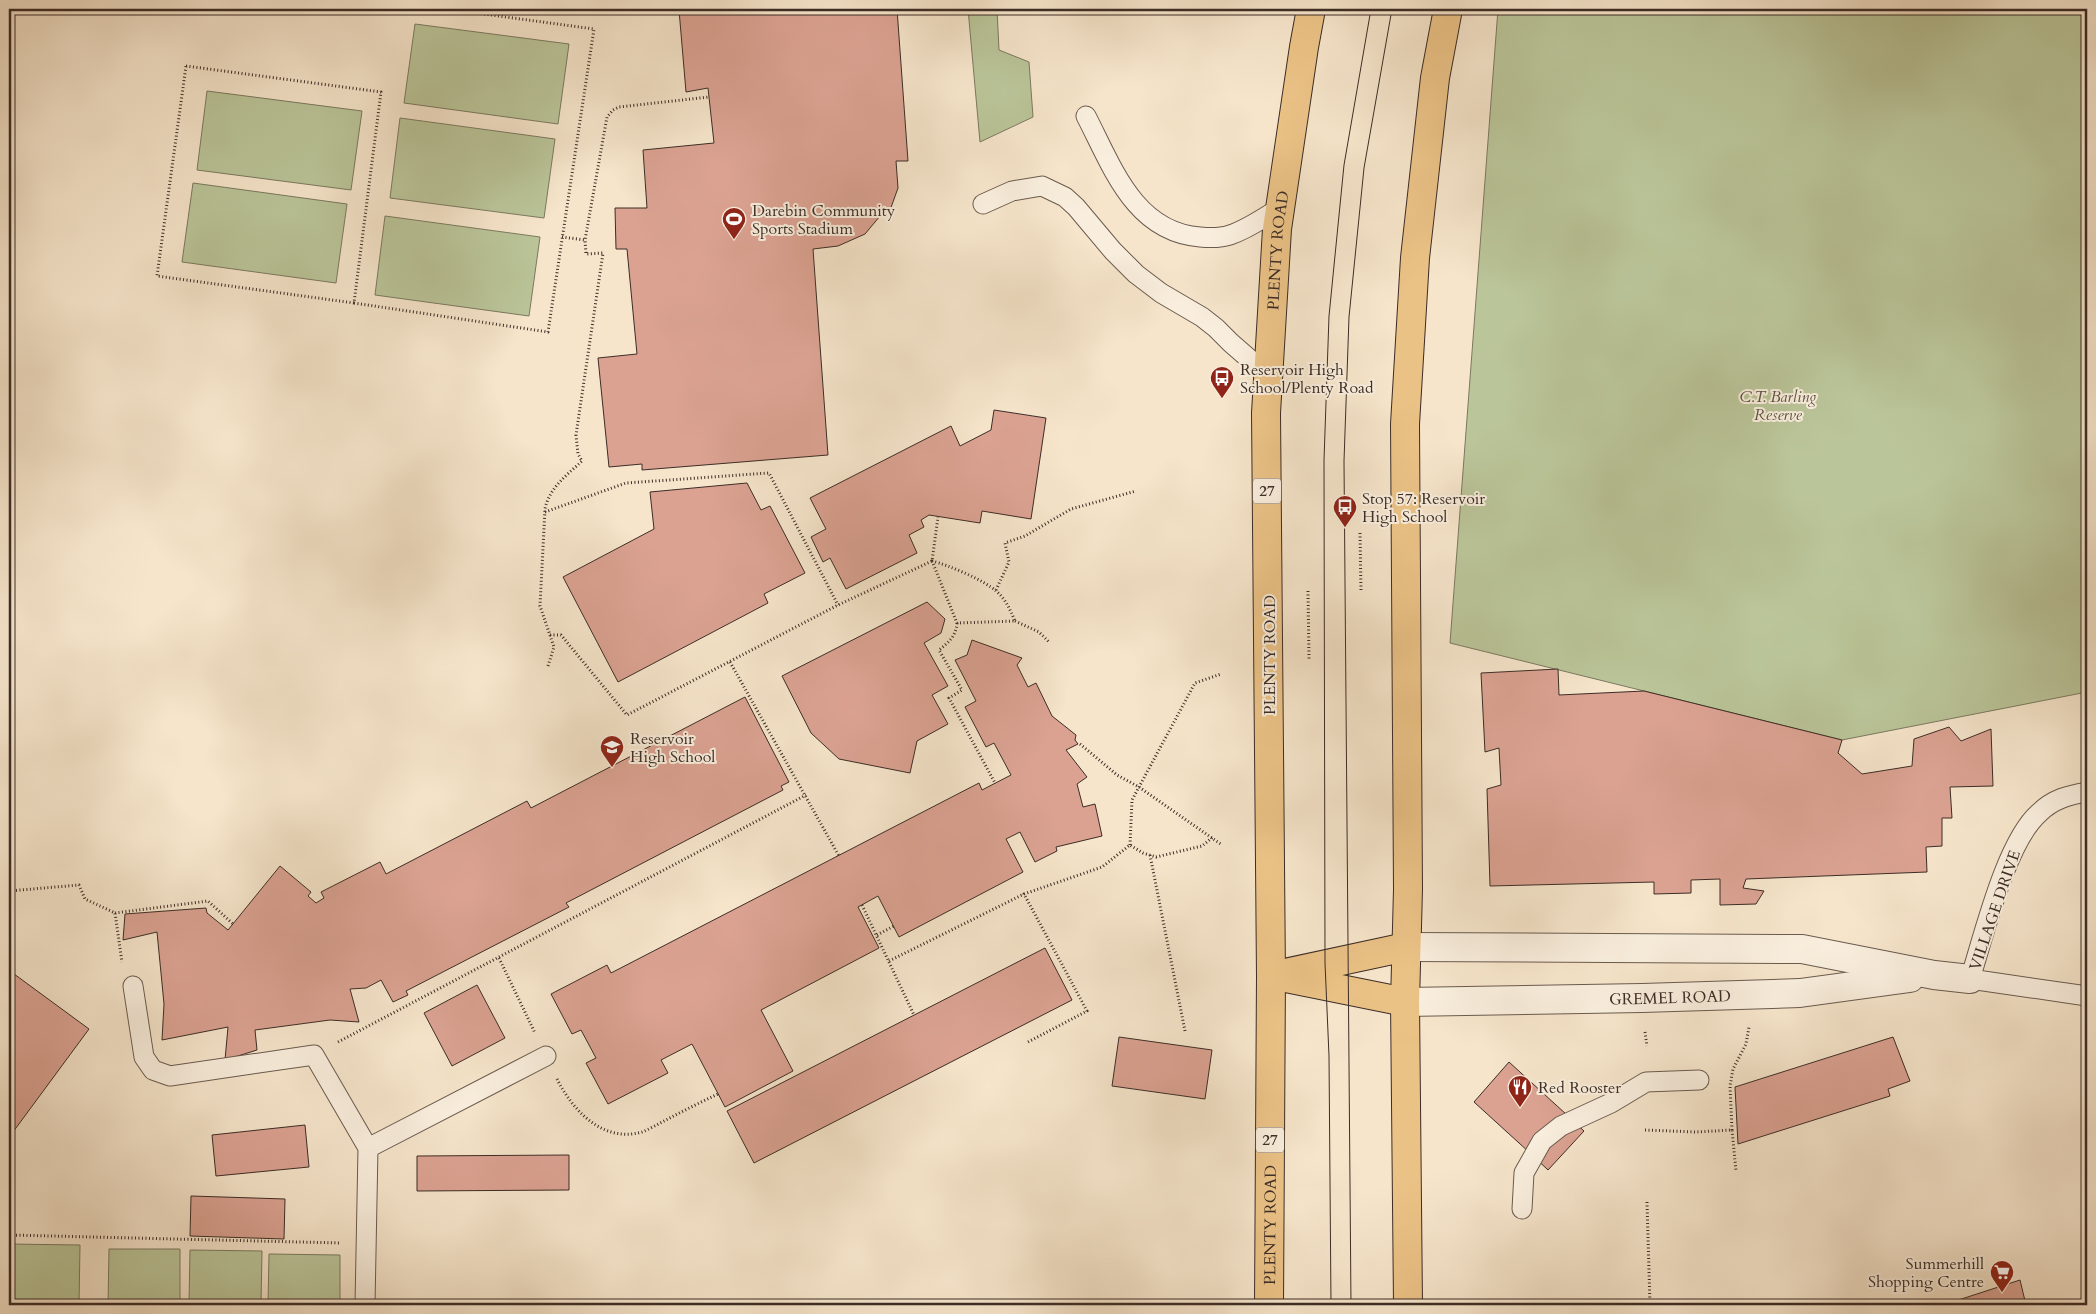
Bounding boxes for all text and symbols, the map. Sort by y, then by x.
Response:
street label: PLENTY ROAD [1262,189,1295,311]
place label: Darebin Community Sports Stadium [752,200,896,240]
sports icon: Darebin Community Sports Stadium [721,206,747,240]
place label: Reservoir High School/Plenty Road [1240,359,1374,399]
bus stop icon: Reservoir High School/Plenty Road [1209,365,1235,399]
park label: C.T. Barling Reserve [1740,386,1817,426]
road number: 27 [1253,478,1281,504]
place label: Stop 57: Reservoir High School [1362,488,1485,528]
bus stop icon: Stop 57: Reservoir High School [1332,494,1358,528]
street label: PLENTY ROAD [1259,595,1281,715]
place label: Reservoir High School [630,728,715,768]
school or university icon: Reservoir High School [599,734,625,768]
street label: VILLAGE DRIVE [1964,847,2026,973]
street label: GREMEL ROAD [1609,985,1731,1011]
restaurant icon: Red Rooster [1507,1074,1533,1108]
place label: Red Rooster [1538,1077,1621,1099]
road number: 27 [1256,1128,1284,1152]
street label: PLENTY ROAD [1259,1165,1282,1285]
place label: Summerhill Shopping Centre [1868,1253,1984,1293]
supermarket icon: Summerhill Shopping Centre [1989,1259,2015,1293]

